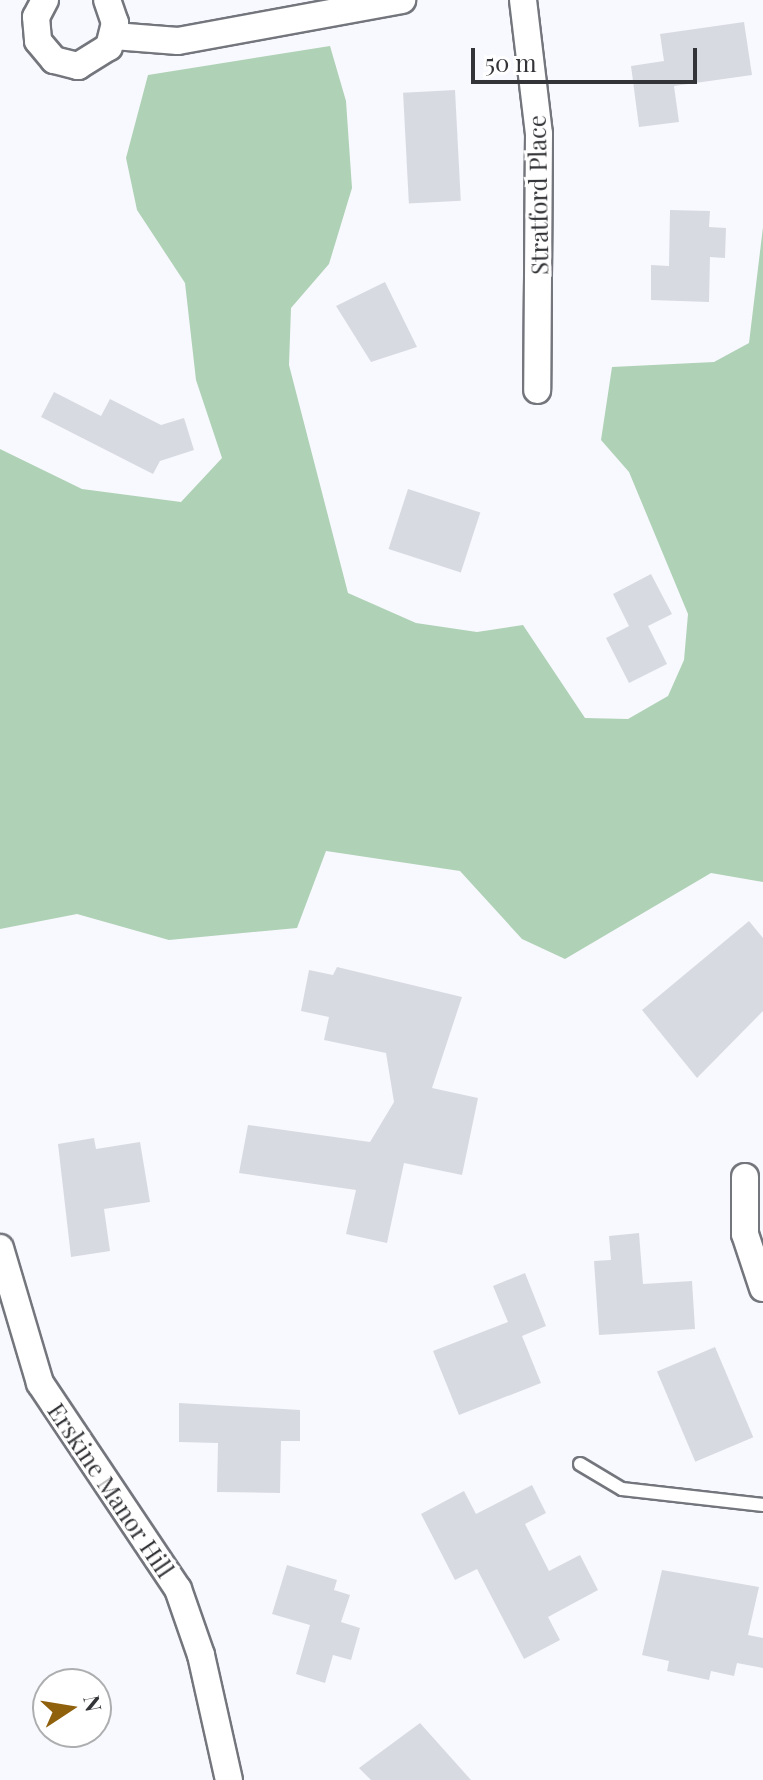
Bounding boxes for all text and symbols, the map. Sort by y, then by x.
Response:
scale bar [475,32,701,82]
text: 50 m [485,46,537,78]
street label: Stratford Place [522,115,554,275]
street label: Erskine Manor Hill [42,1397,180,1583]
north arrow [32,1668,112,1748]
text: N [77,1693,110,1714]

